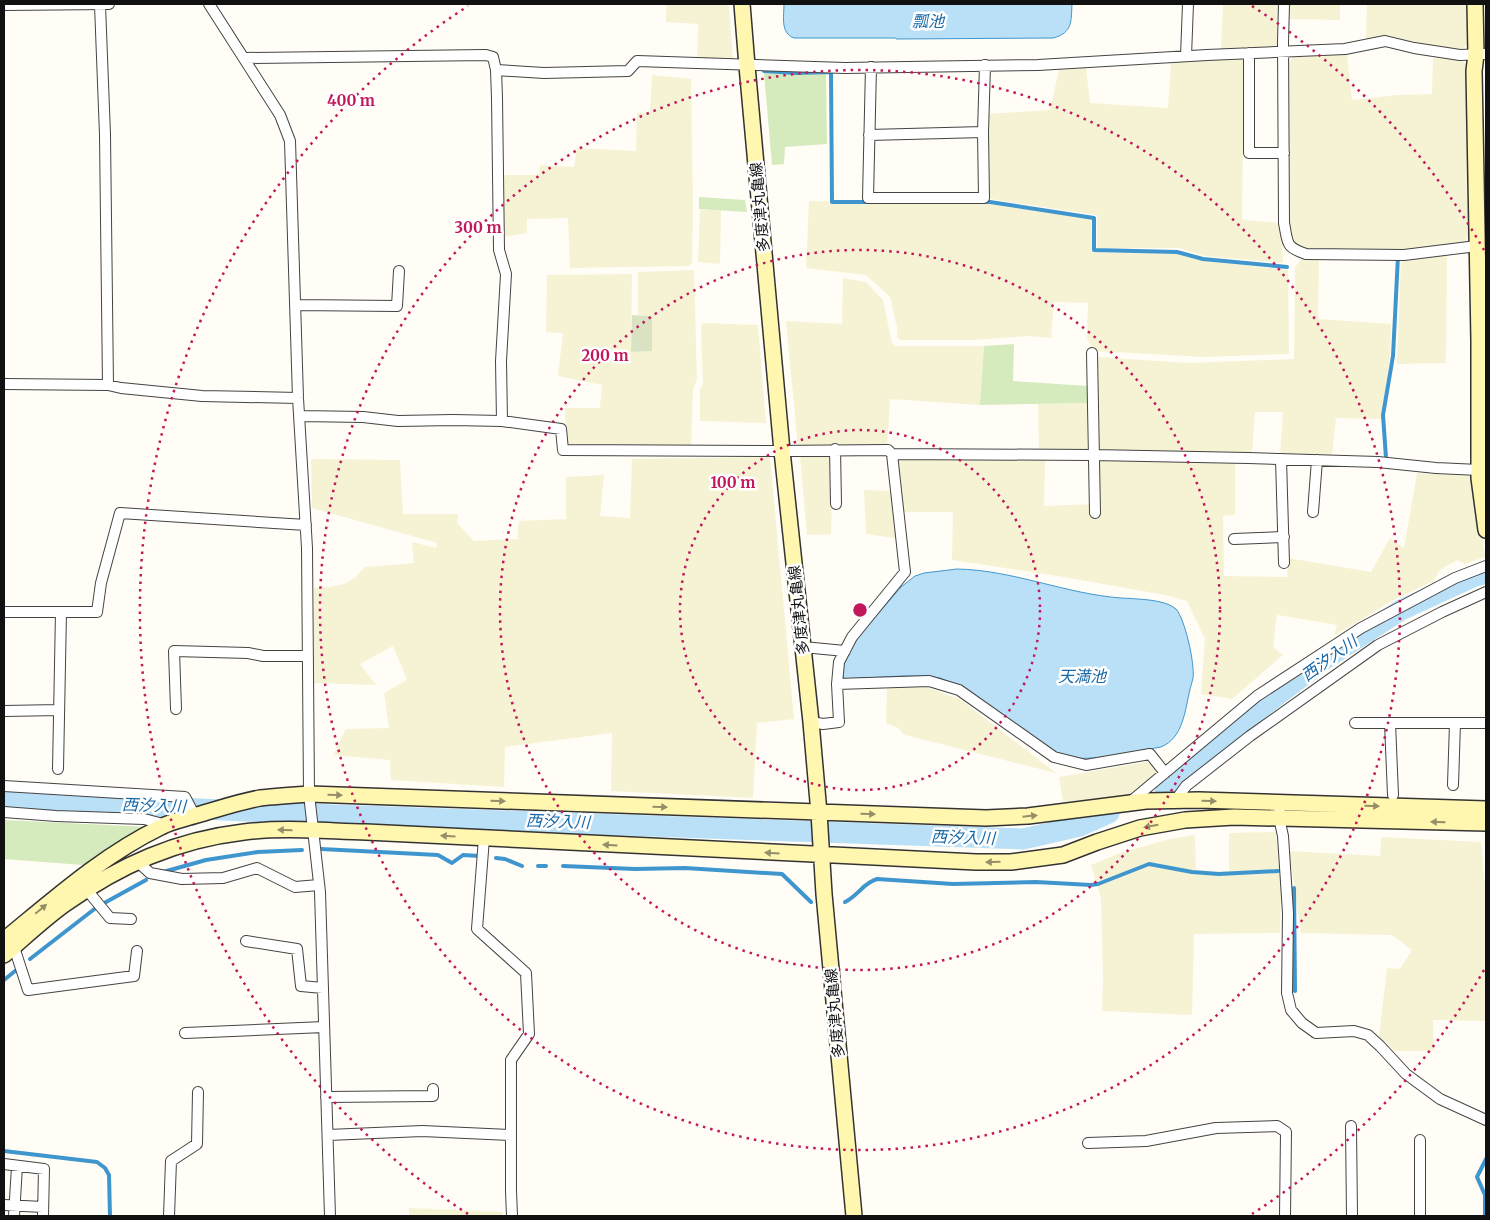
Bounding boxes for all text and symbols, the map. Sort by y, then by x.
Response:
water label: 瓢池 [912,11,946,31]
text: 400 m [327,91,375,110]
street label: 多度津丸亀線 [746,161,773,253]
text: 300 m [454,218,502,237]
text: 200 m [581,346,629,365]
text: 100 m [711,473,755,492]
street label: 多度津丸亀線 [784,564,813,656]
centre of rings [851,601,869,619]
water label: 西汐入川 [1297,630,1362,685]
water label: 天満池 [1058,666,1108,686]
one-way arrow [328,791,344,799]
water label: 西汐入川 [122,794,188,816]
one-way arrow [490,797,506,805]
one-way arrow [1201,797,1217,805]
one-way arrow [1364,802,1380,810]
one-way arrow [652,803,668,811]
water label: 西汐入川 [526,810,592,832]
one-way arrow [860,811,876,819]
one-way arrow [1022,812,1038,820]
one-way arrow [1429,817,1445,825]
one-way arrow [1142,823,1158,831]
one-way arrow [277,826,293,834]
water label: 西汐入川 [931,826,997,848]
one-way arrow [439,832,455,840]
one-way arrow [602,840,618,848]
one-way arrow [764,849,780,857]
one-way arrow [985,858,1001,866]
one-way arrow [35,903,48,914]
street label: 多度津丸亀線 [821,967,848,1059]

